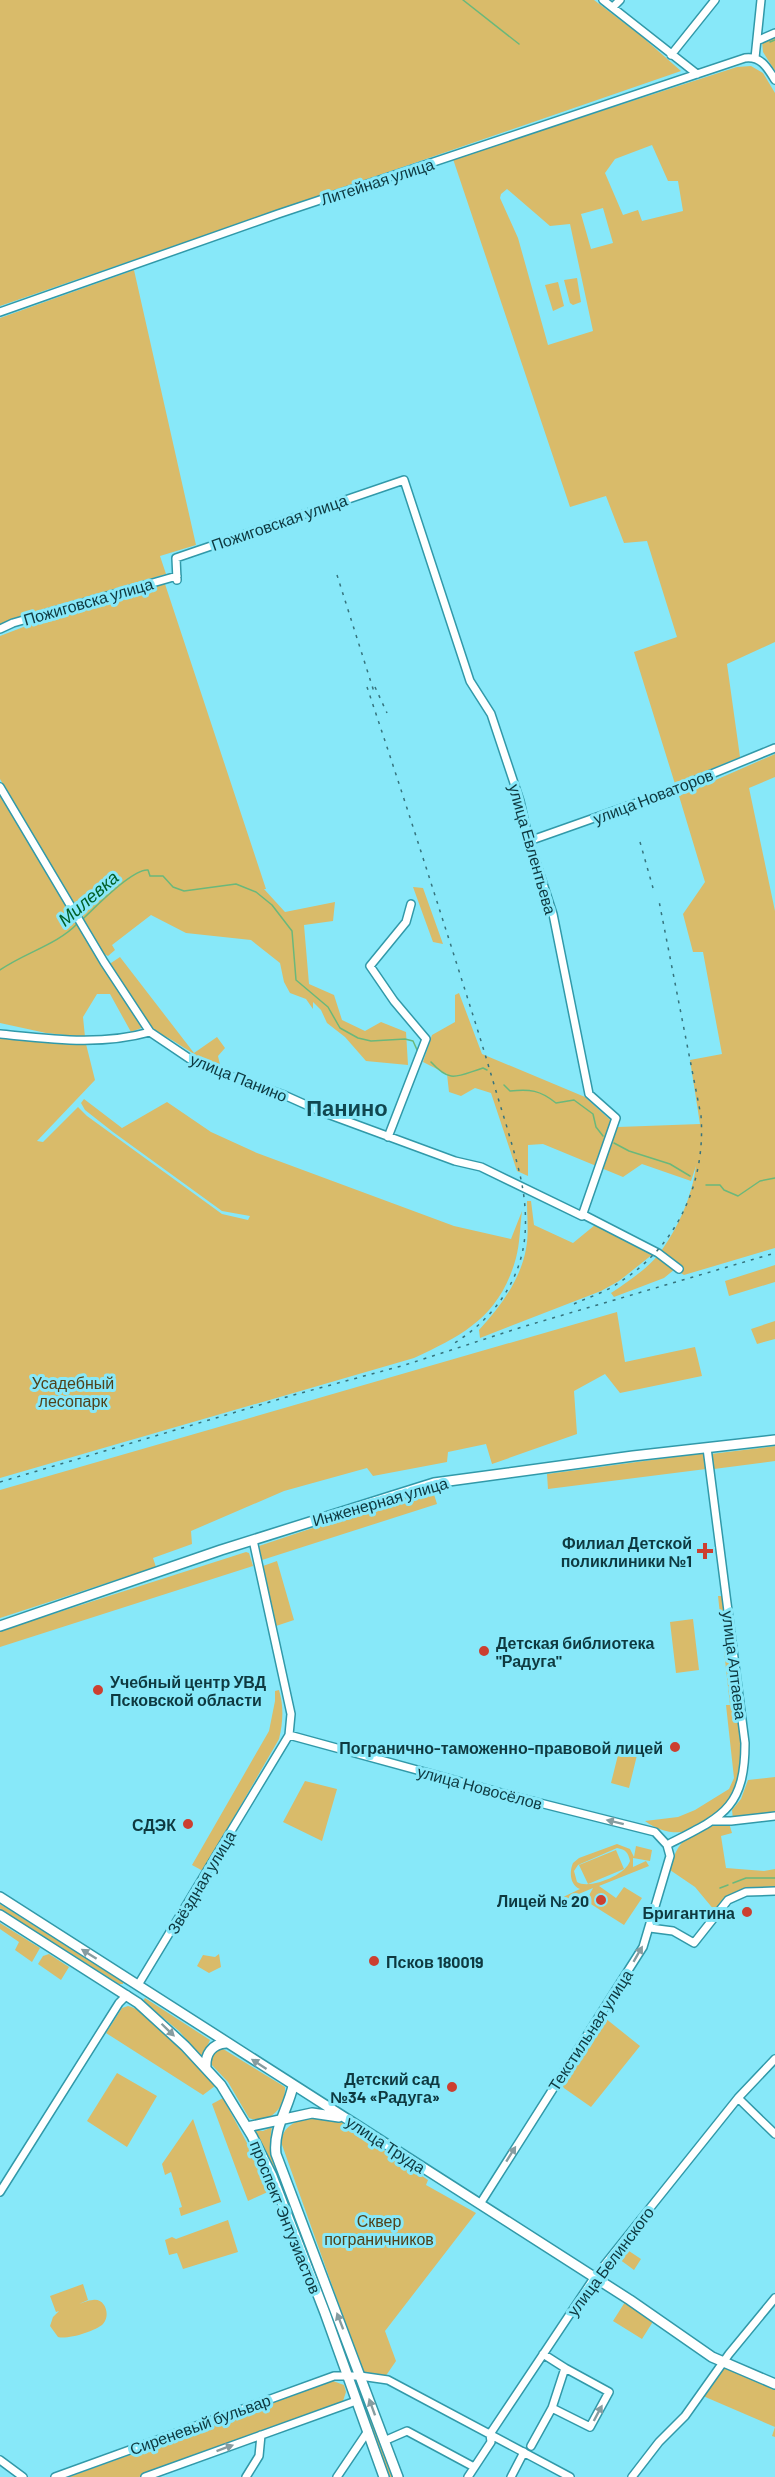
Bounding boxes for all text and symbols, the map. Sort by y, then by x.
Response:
street label: Литейная улица [318,154,436,208]
street label: Пожиговская улица [208,490,350,554]
street label: Пожиговска улица [21,573,155,629]
street label: улица Новаторов [590,764,716,828]
street label: улица Евлентьева [505,782,561,917]
water label: Милевка [53,866,123,930]
street label: улица Панино [188,1049,290,1105]
district label: Панино [306,1094,388,1120]
park label: Усадебный лесопарк [32,1373,114,1410]
street label: Инженерная улица [310,1473,450,1529]
place label: Филиал Детской поликлиники №1 [561,1533,692,1570]
marker: Филиал Детской поликлиники №1 [696,1542,714,1560]
street label: улица Алтаева [719,1610,751,1721]
place label: Детская библиотека "Радуга" [496,1633,655,1670]
marker: Детская библиотека "Радуга" [477,1644,491,1658]
place label: Учебный центр УВД Псковской области [110,1672,267,1709]
marker: Учебный центр УВД Псковской области [91,1683,105,1697]
place label: Погранично-таможенно-правовой лицей [339,1738,663,1757]
marker: Погранично-таможенно-правовой лицей [668,1740,682,1754]
street label: улица Новосёлов [415,1761,545,1813]
place label: СДЭК [132,1815,176,1834]
marker: СДЭК [181,1817,195,1831]
one-way arrow [606,1817,624,1827]
street label: Звёздная улица [163,1827,239,1937]
place label: Лицей № 20 [497,1891,589,1910]
marker: Лицей № 20 [594,1893,608,1907]
place label: Бригантина [642,1903,735,1922]
marker: Бригантина [740,1905,754,1919]
one-way arrow [633,1946,644,1962]
one-way arrow [81,1948,97,1959]
place label: Псков 180019 [386,1952,484,1971]
marker: Псков 180019 [367,1954,381,1968]
street label: Текстильная улица [544,1966,636,2094]
one-way arrow [161,2022,175,2036]
one-way arrow [251,2059,268,2070]
place label: Детский сад №34 «Радуга» [330,2069,440,2106]
marker: Детский сад №34 «Радуга» [445,2080,459,2094]
street label: улица Труда [343,2111,429,2177]
street label: проспект Энтузиастов [247,2138,325,2296]
one-way arrow [506,2146,517,2162]
street label: улица Белинского [563,2203,657,2319]
park label: Сквер пограничников [324,2211,434,2248]
one-way arrow [334,2311,344,2329]
street label: Сиреневый бульвар [127,2390,273,2458]
one-way arrow [366,2397,376,2415]
one-way arrow [593,2404,603,2421]
one-way arrow [216,2442,234,2452]

